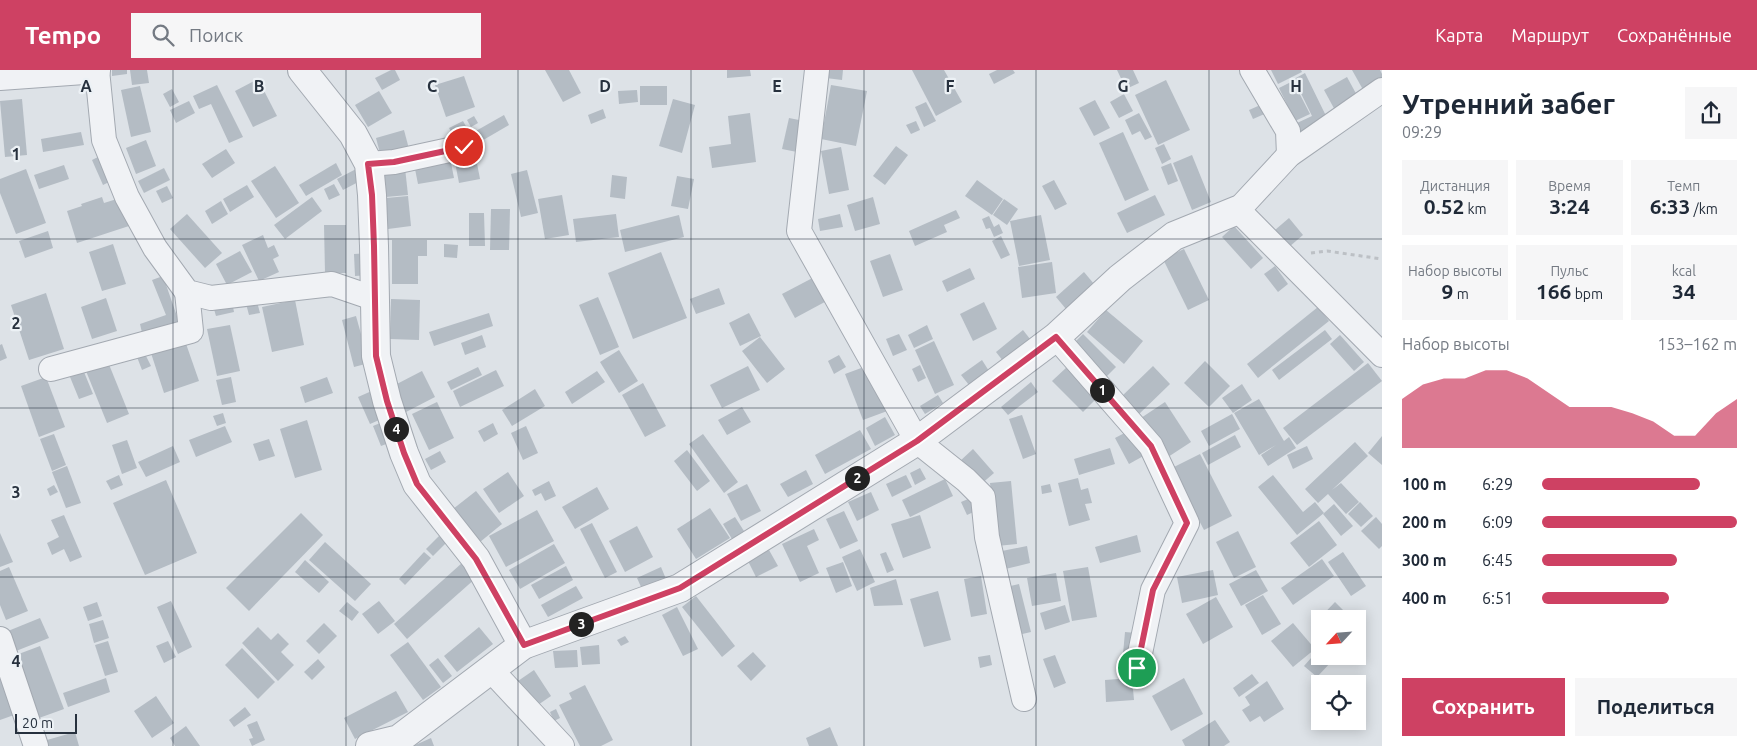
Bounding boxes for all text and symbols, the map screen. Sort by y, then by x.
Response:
search box [131,13,481,58]
icon: search [149,21,177,49]
text: Tempo [25,22,101,49]
text: Поиск [189,24,243,46]
text: Карта [1435,25,1483,45]
text: Маршрут [1511,25,1589,45]
text: Сохранённые [1617,25,1732,45]
text: A [80,77,92,95]
text: B [254,77,264,95]
text: C [427,77,437,95]
text: D [599,77,611,95]
text: E [772,77,782,95]
text: F [946,77,955,95]
text: G [1117,77,1129,95]
text: H [1290,77,1302,95]
button: share [1685,87,1737,139]
text: Утренний забег [1402,88,1615,119]
text: 09:29 [1402,123,1442,141]
pin [443,126,485,168]
icon: check [450,133,478,161]
text: 1 [11,145,21,163]
text: Дистанция [1420,178,1490,194]
text: Время [1548,178,1591,194]
text: Темп [1667,178,1700,194]
text: 0.52 [1424,194,1464,218]
text: 3:24 [1549,194,1590,218]
text: 6:33 [1650,194,1690,218]
text: km [1464,201,1487,217]
text: /km [1690,201,1718,217]
text: Набор высоты [1408,263,1502,279]
text: Пульс [1550,263,1589,279]
text: kcal [1672,263,1696,279]
text: 9 [1442,279,1453,303]
text: 166 [1536,279,1571,303]
text: 34 [1672,279,1696,303]
text: m [1453,286,1469,302]
text: bpm [1571,286,1603,302]
text: 2 [11,314,21,332]
text: Набор высоты [1402,335,1510,353]
text: 153–162 m [1657,335,1737,353]
pin: 1 [1090,378,1114,402]
text: 1 [1099,382,1106,398]
pin: 4 [384,416,408,442]
text: 4 [393,421,400,437]
pin: 2 [844,466,870,490]
text: 2 [854,470,861,486]
text: 100 m [1402,475,1447,493]
text: 6:29 [1482,475,1513,493]
text: 3 [11,483,21,501]
text: 200 m [1402,513,1447,531]
text: 6:09 [1482,513,1513,531]
text: 300 m [1402,551,1447,569]
text: 6:45 [1482,551,1513,569]
text: 400 m [1402,589,1447,607]
text: 6:51 [1482,589,1513,607]
north arrow [1311,610,1366,665]
map controls [1311,610,1366,730]
pin: 3 [568,612,594,636]
text: 3 [578,616,585,632]
pin [1116,647,1158,689]
text: 4 [11,652,21,670]
icon: arrive [1123,654,1151,682]
button: locate [1311,675,1366,730]
button: Сохранить [1402,678,1565,736]
button: Поделиться [1575,678,1737,736]
scale bar [15,711,78,734]
text: 20 m [22,715,53,731]

